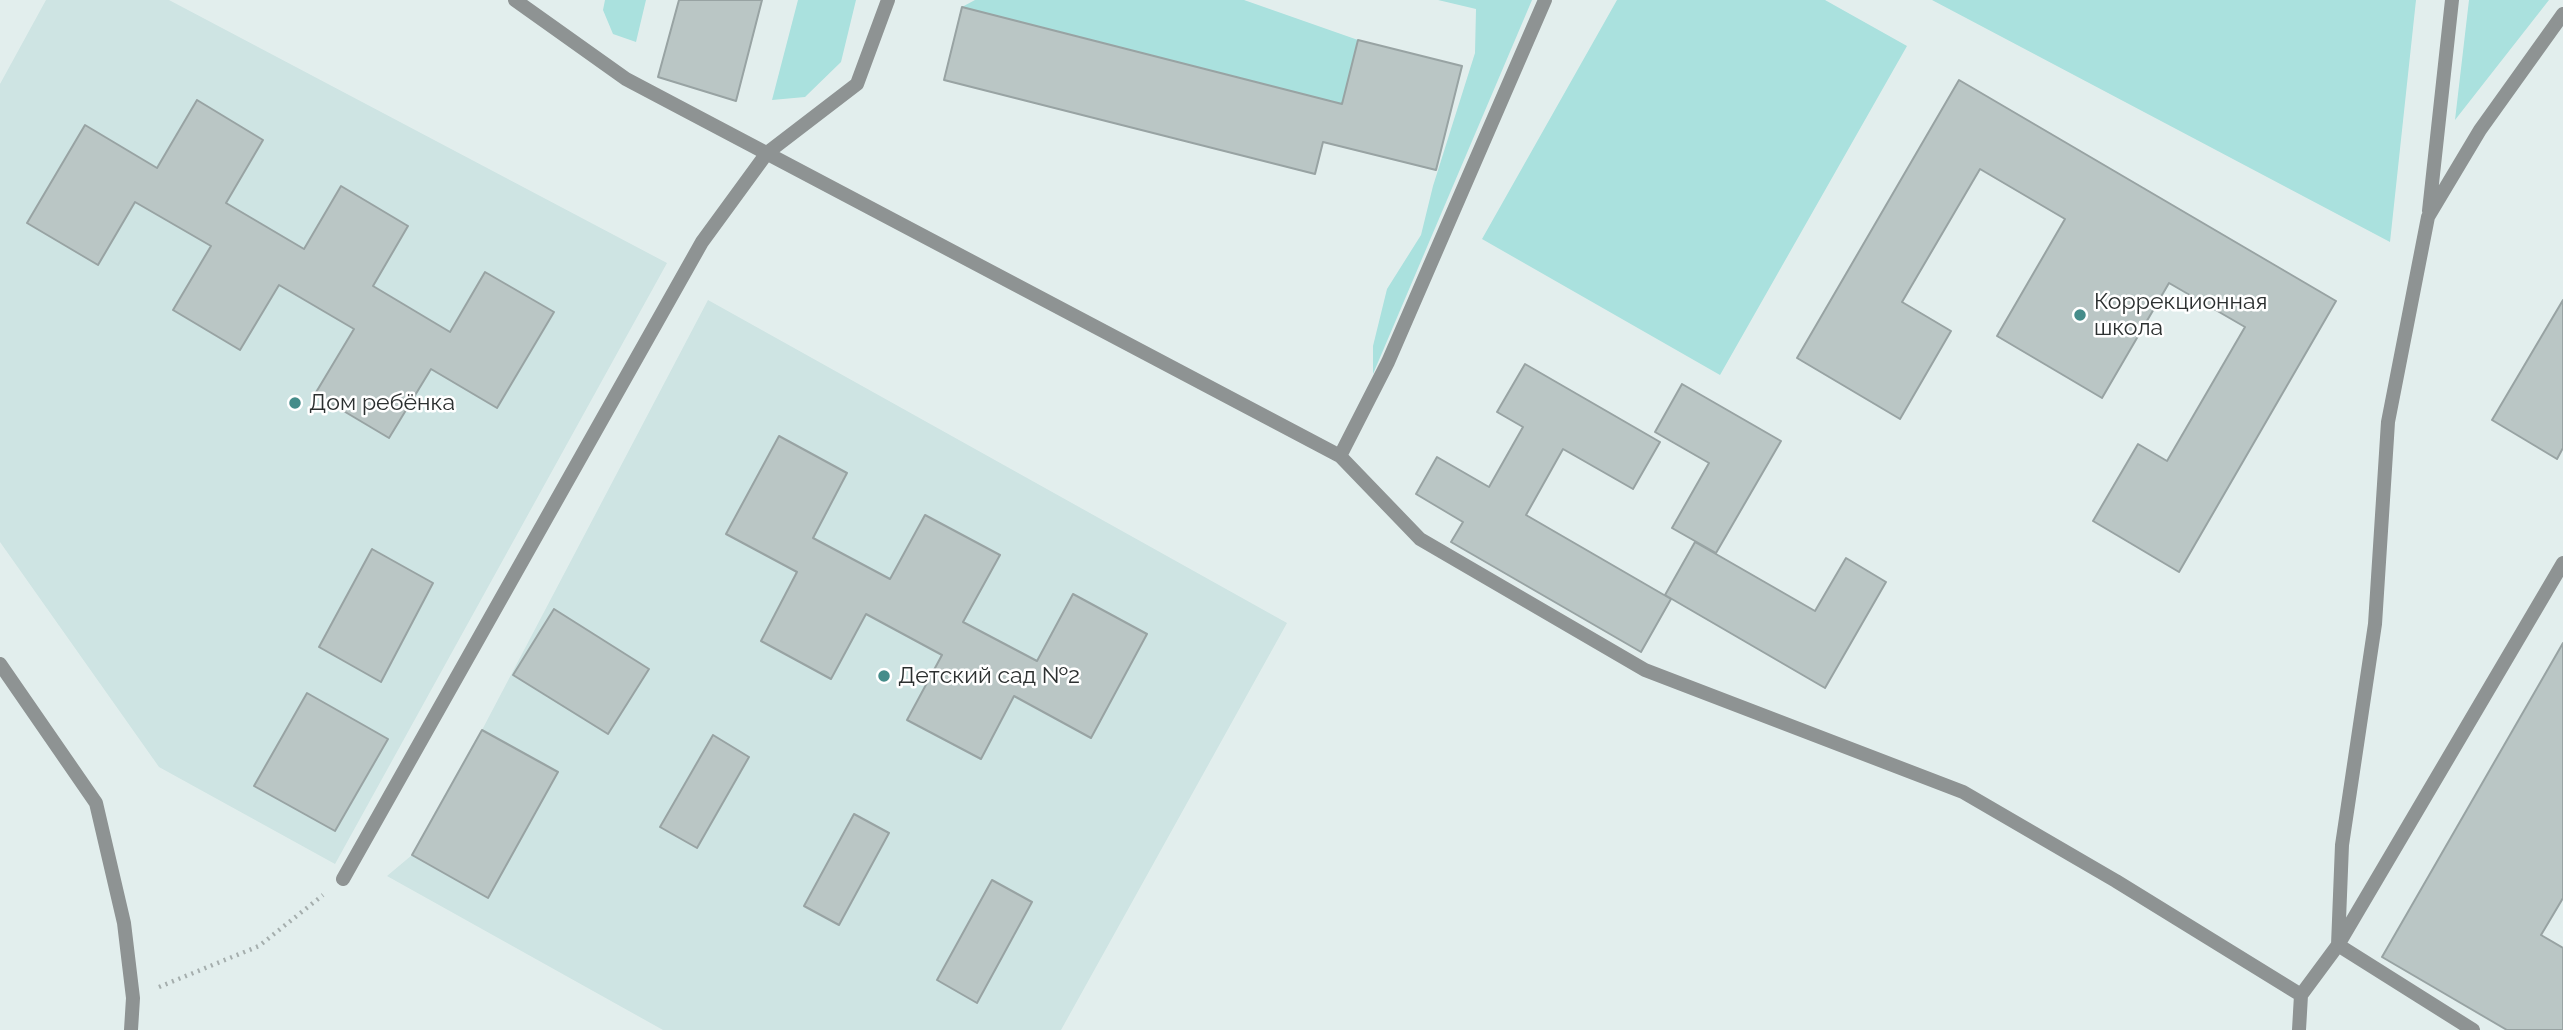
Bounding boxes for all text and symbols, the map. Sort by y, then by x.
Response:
place label: Коррекционная школа [2094,288,2267,342]
marker: Коррекционная школа [2072,307,2088,323]
place label: Дом ребёнка [309,389,455,417]
marker: Дом ребёнка [287,395,303,411]
place label: Детский сад №2 [898,662,1080,690]
marker: Детский сад №2 [876,668,892,684]

